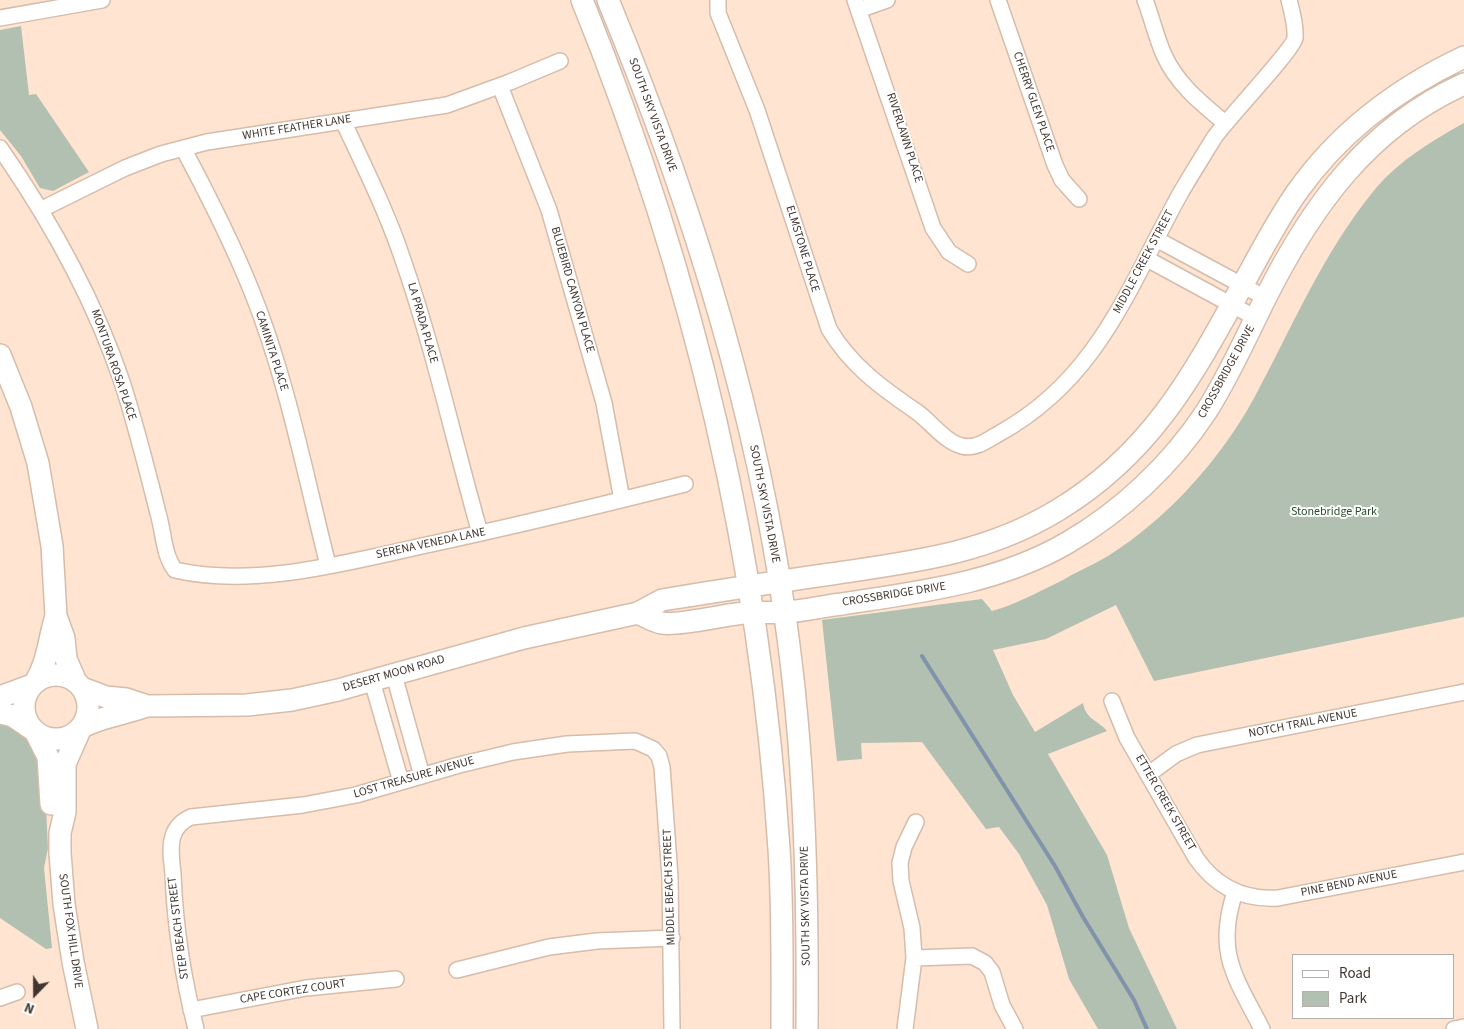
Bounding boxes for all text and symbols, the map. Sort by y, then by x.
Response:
street label: CHERRY GLEN PLACE [1009,50,1057,154]
street label: SOUTH SKY VISTA DRIVE [625,56,679,174]
street label: RIVERLAWN PLACE [883,91,925,185]
street label: WHITE FEATHER LANE [242,112,352,144]
street label: ELMSTONE PLACE [782,204,822,294]
street label: MIDDLE CREEK STREET [1111,208,1177,316]
street label: BLUEBIRD CANYON PLACE [547,225,597,355]
street label: LA PRADA PLACE [404,281,440,365]
street label: MONTURA ROSA PLACE [87,307,139,423]
street label: CAMINITA PLACE [251,309,291,393]
street label: CROSSBRIDGE DRIVE [1195,323,1259,421]
street label: SOUTH SKY VISTA DRIVE [745,444,783,564]
park label: Stonebridge Park [1291,505,1377,519]
street label: SERENA VENEDA LANE [375,525,487,563]
street label: CROSSBRIDGE DRIVE [841,580,947,610]
street label: DESERT MOON ROAD [341,653,447,695]
street label: NOTCH TRAIL AVENUE [1247,706,1359,742]
street label: ETTER CREEK STREET [1132,752,1198,854]
street label: LOST TREASURE AVENUE [352,754,476,802]
street label: MIDDLE BEACH STREET [661,829,679,945]
street label: SOUTH SKY VISTA DRIVE [798,846,814,966]
street label: PINE BEND AVENUE [1300,868,1398,900]
street label: SOUTH FOX HILL DRIVE [55,873,85,989]
street label: STEP BEACH STREET [166,876,192,980]
legend [1292,954,1454,1019]
text: Road [1339,963,1371,984]
north arrow [10,969,60,1019]
street label: CAPE CORTEZ COURT [239,977,347,1007]
text: Park [1339,988,1367,1009]
text: N [21,997,37,1019]

